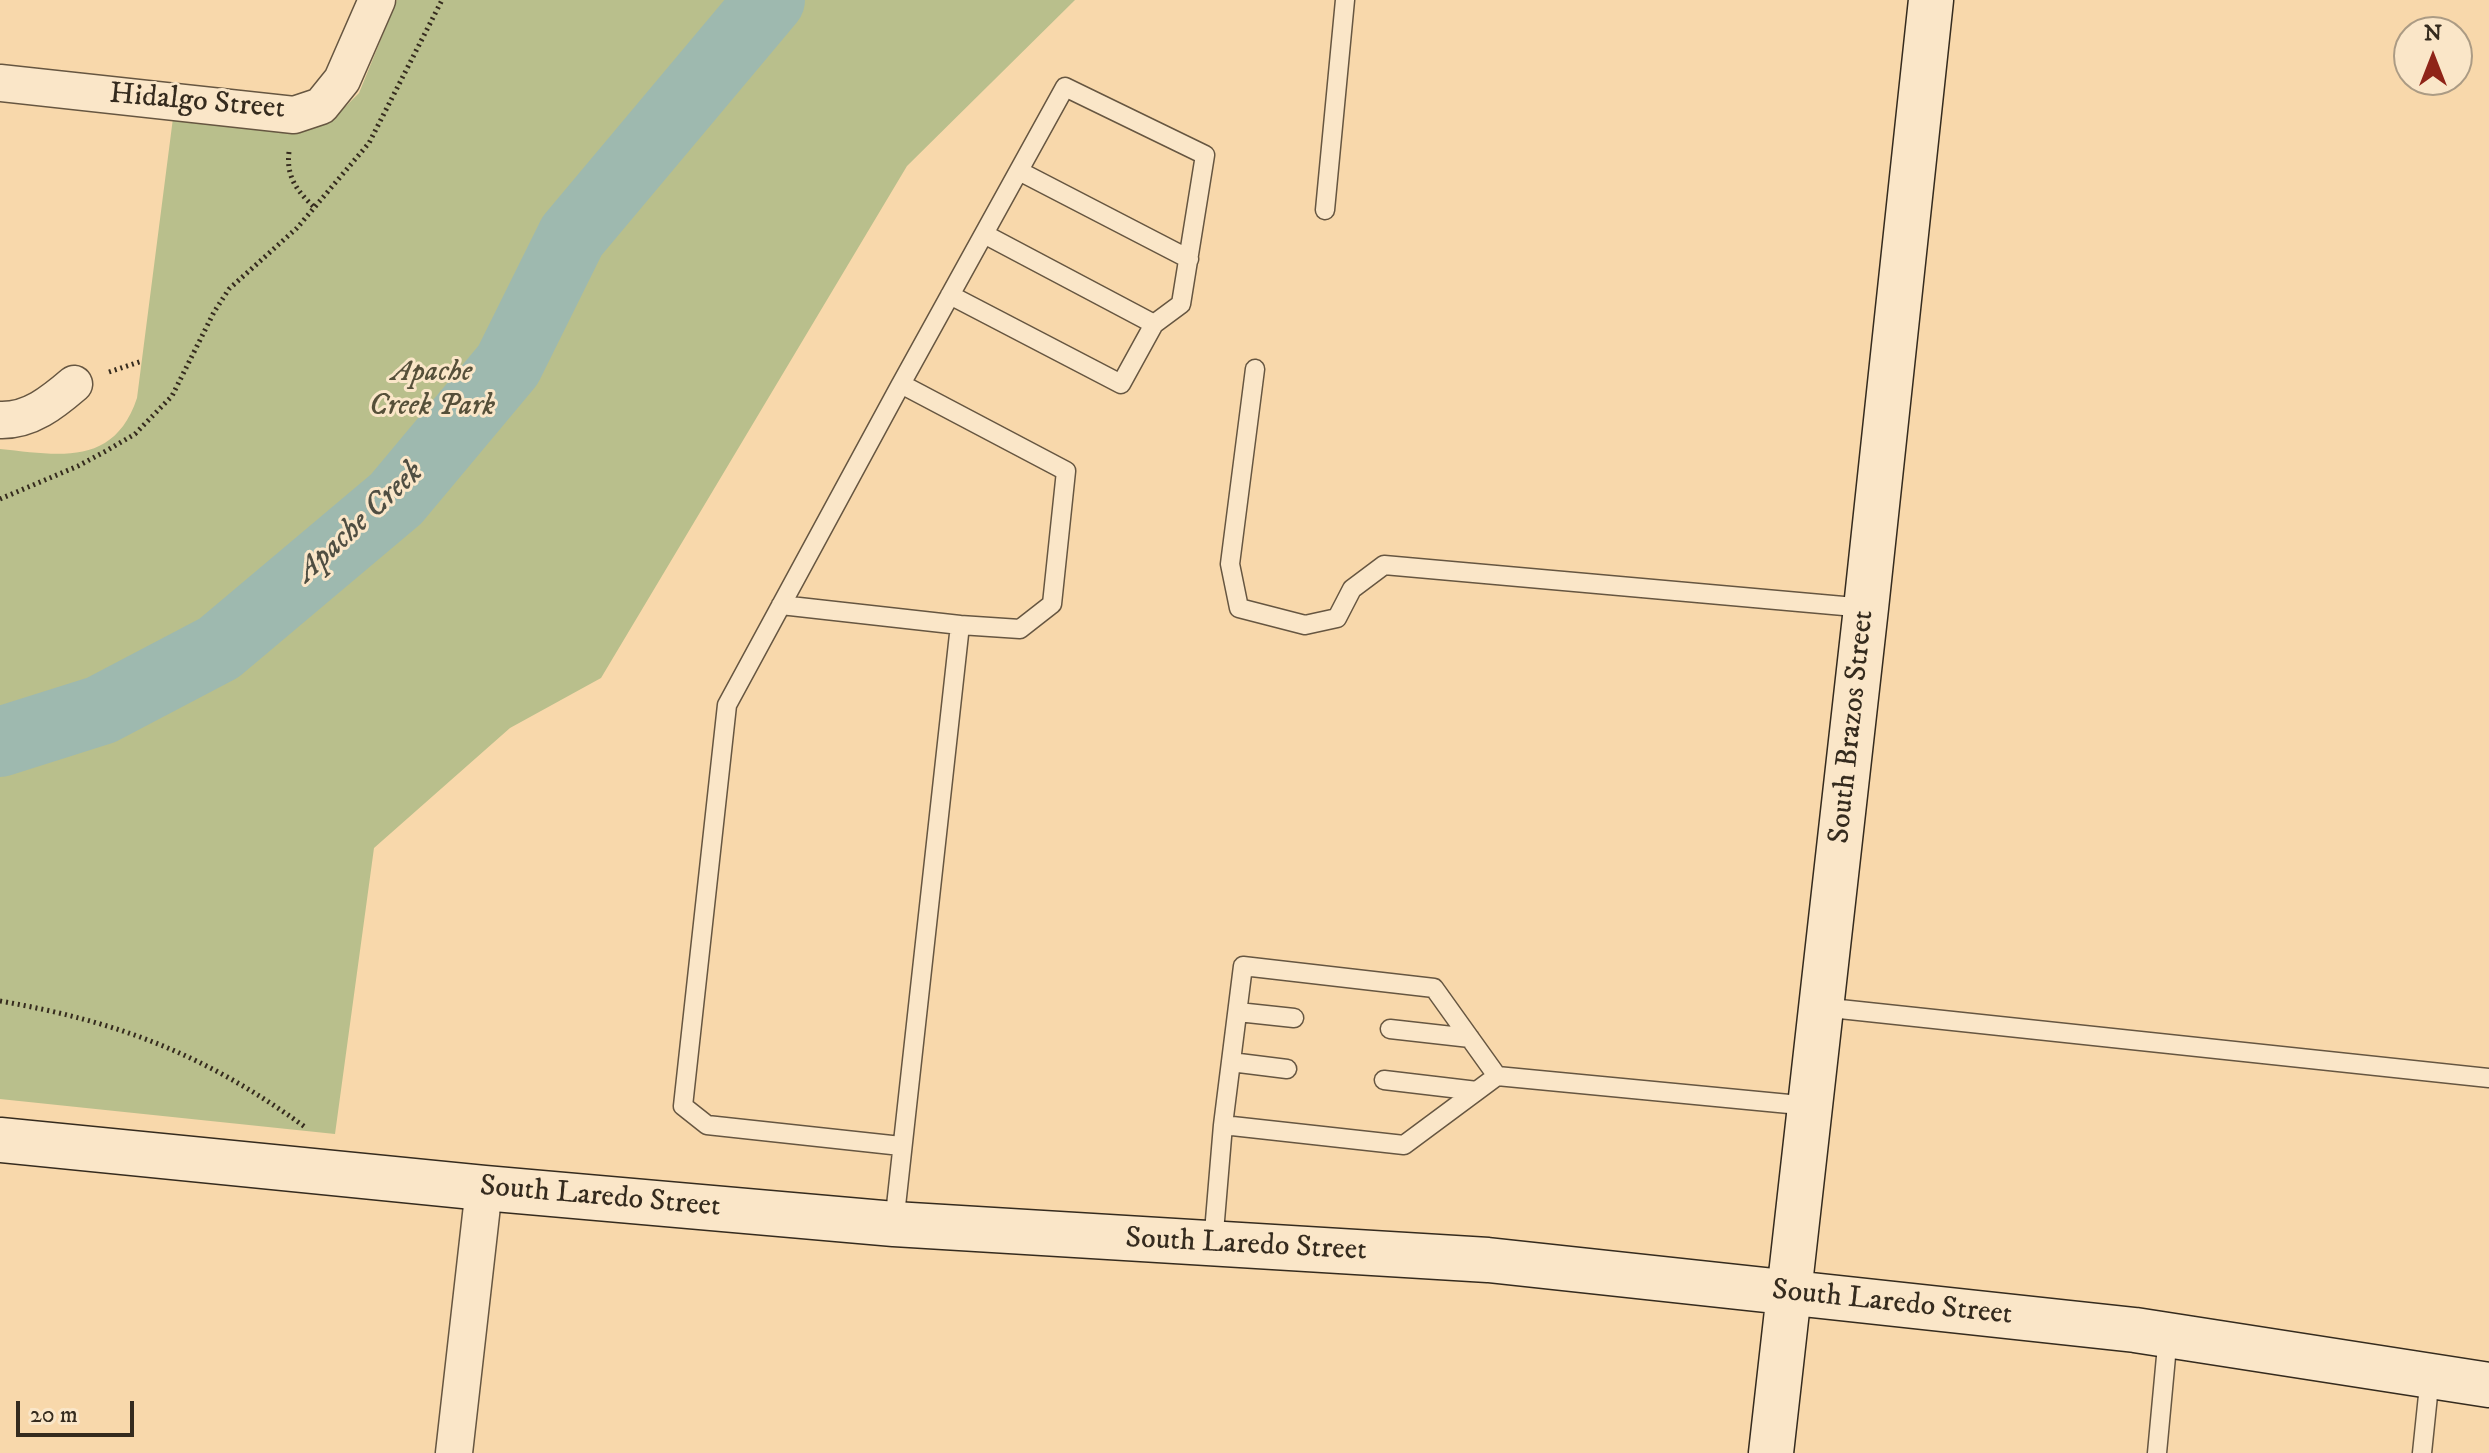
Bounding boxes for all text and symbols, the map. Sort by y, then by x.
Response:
north arrow [2393,16,2473,96]
text: N [2424,20,2442,47]
street label: Hidalgo Street [108,77,286,129]
park label: Apache Creek Park [369,356,495,426]
water label: Apache Creek [289,454,433,592]
street label: South Brazos Street [1823,609,1883,845]
street label: South Laredo Street [478,1170,722,1226]
street label: South Laredo Street [1124,1222,1368,1270]
street label: South Laredo Street [1770,1273,2014,1335]
scale bar [20,1385,138,1435]
text: 20 m [30,1400,78,1430]

